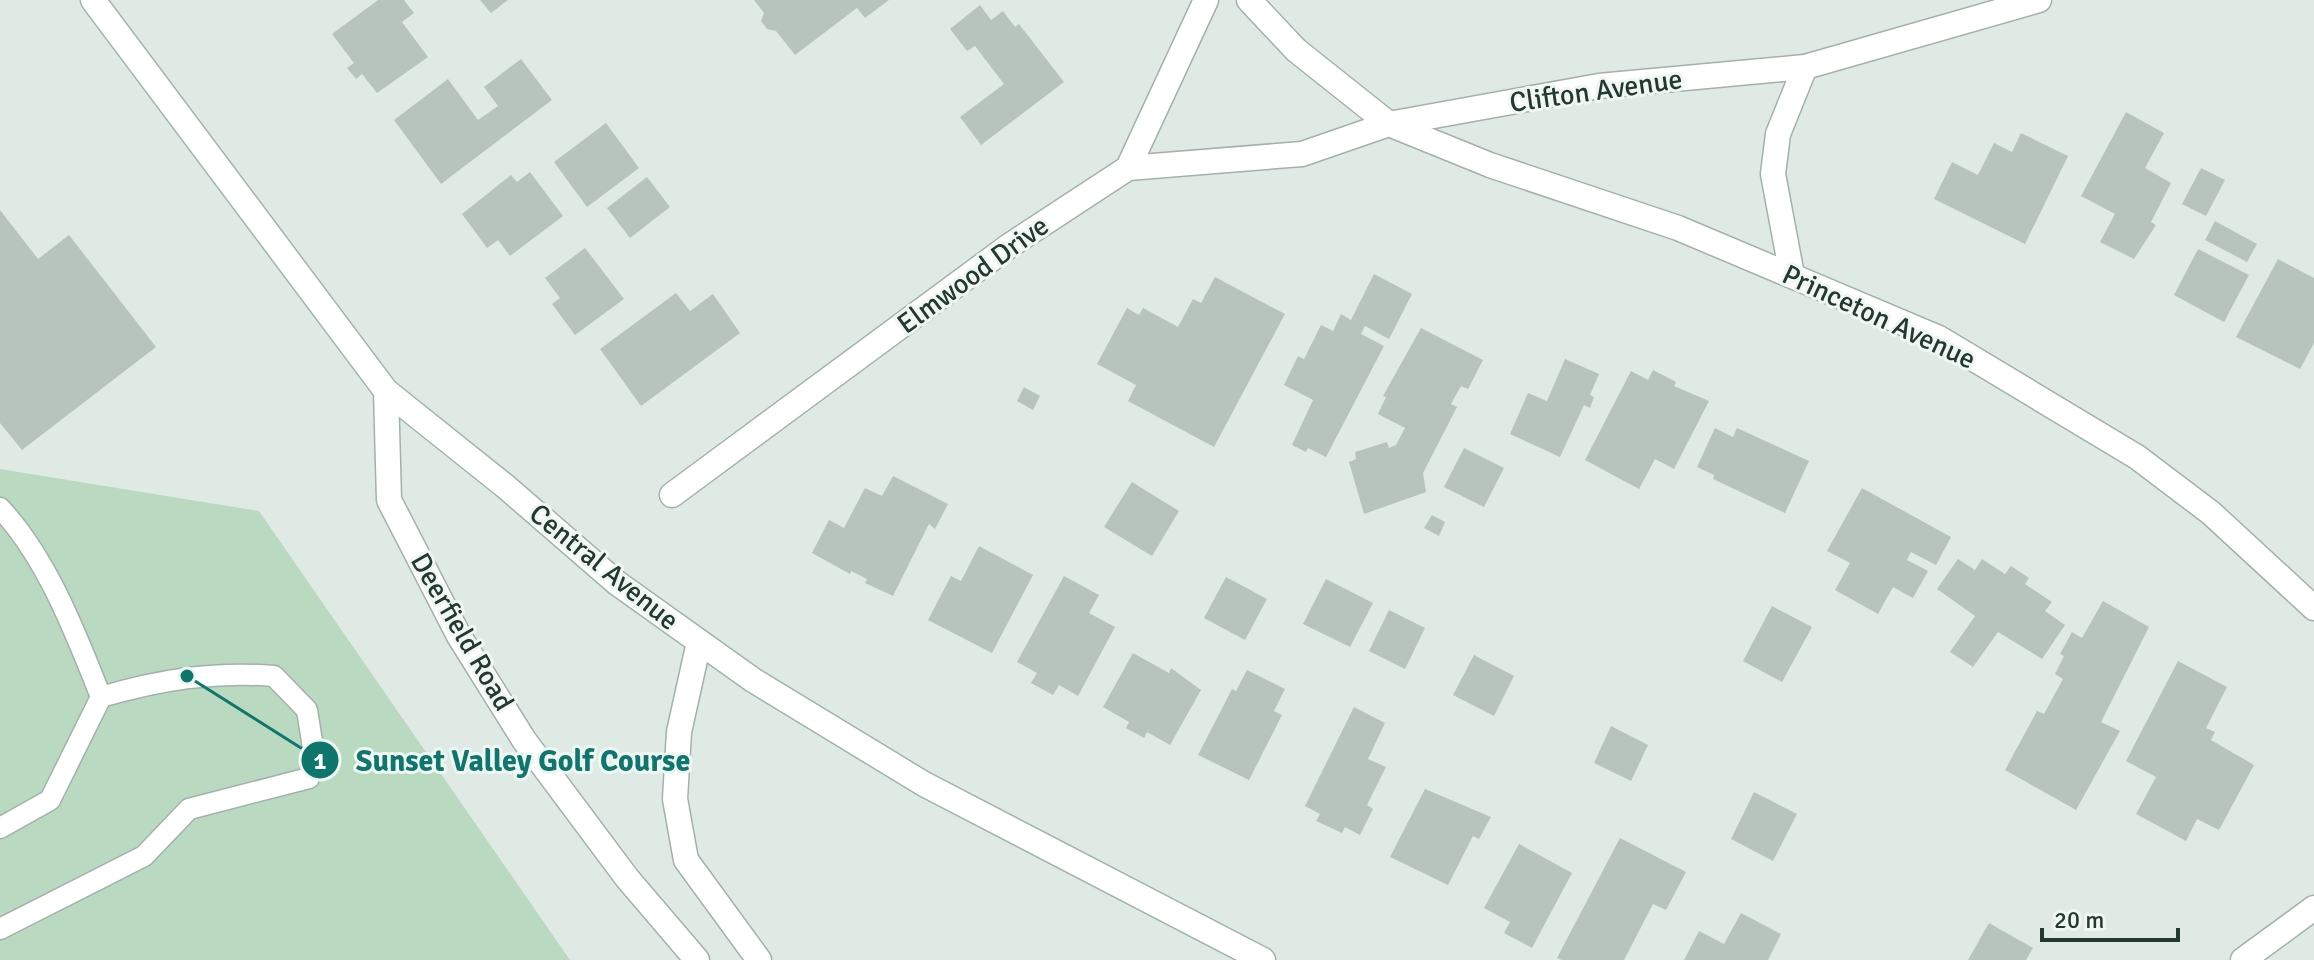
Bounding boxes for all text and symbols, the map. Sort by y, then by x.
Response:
street label: Clifton Avenue [1507,62,1685,120]
street label: Elmwood Drive [891,209,1055,341]
street label: Princeton Avenue [1777,257,1981,377]
street label: Central Avenue [523,497,685,637]
street label: Deerfield Road [403,547,521,717]
callout: Sunset Valley Golf Course [300,733,706,787]
text: Sunset Valley Golf Course [356,743,690,780]
text: 1 [314,746,327,776]
scale bar [2042,892,2178,942]
text: 20 m [2054,905,2104,935]

